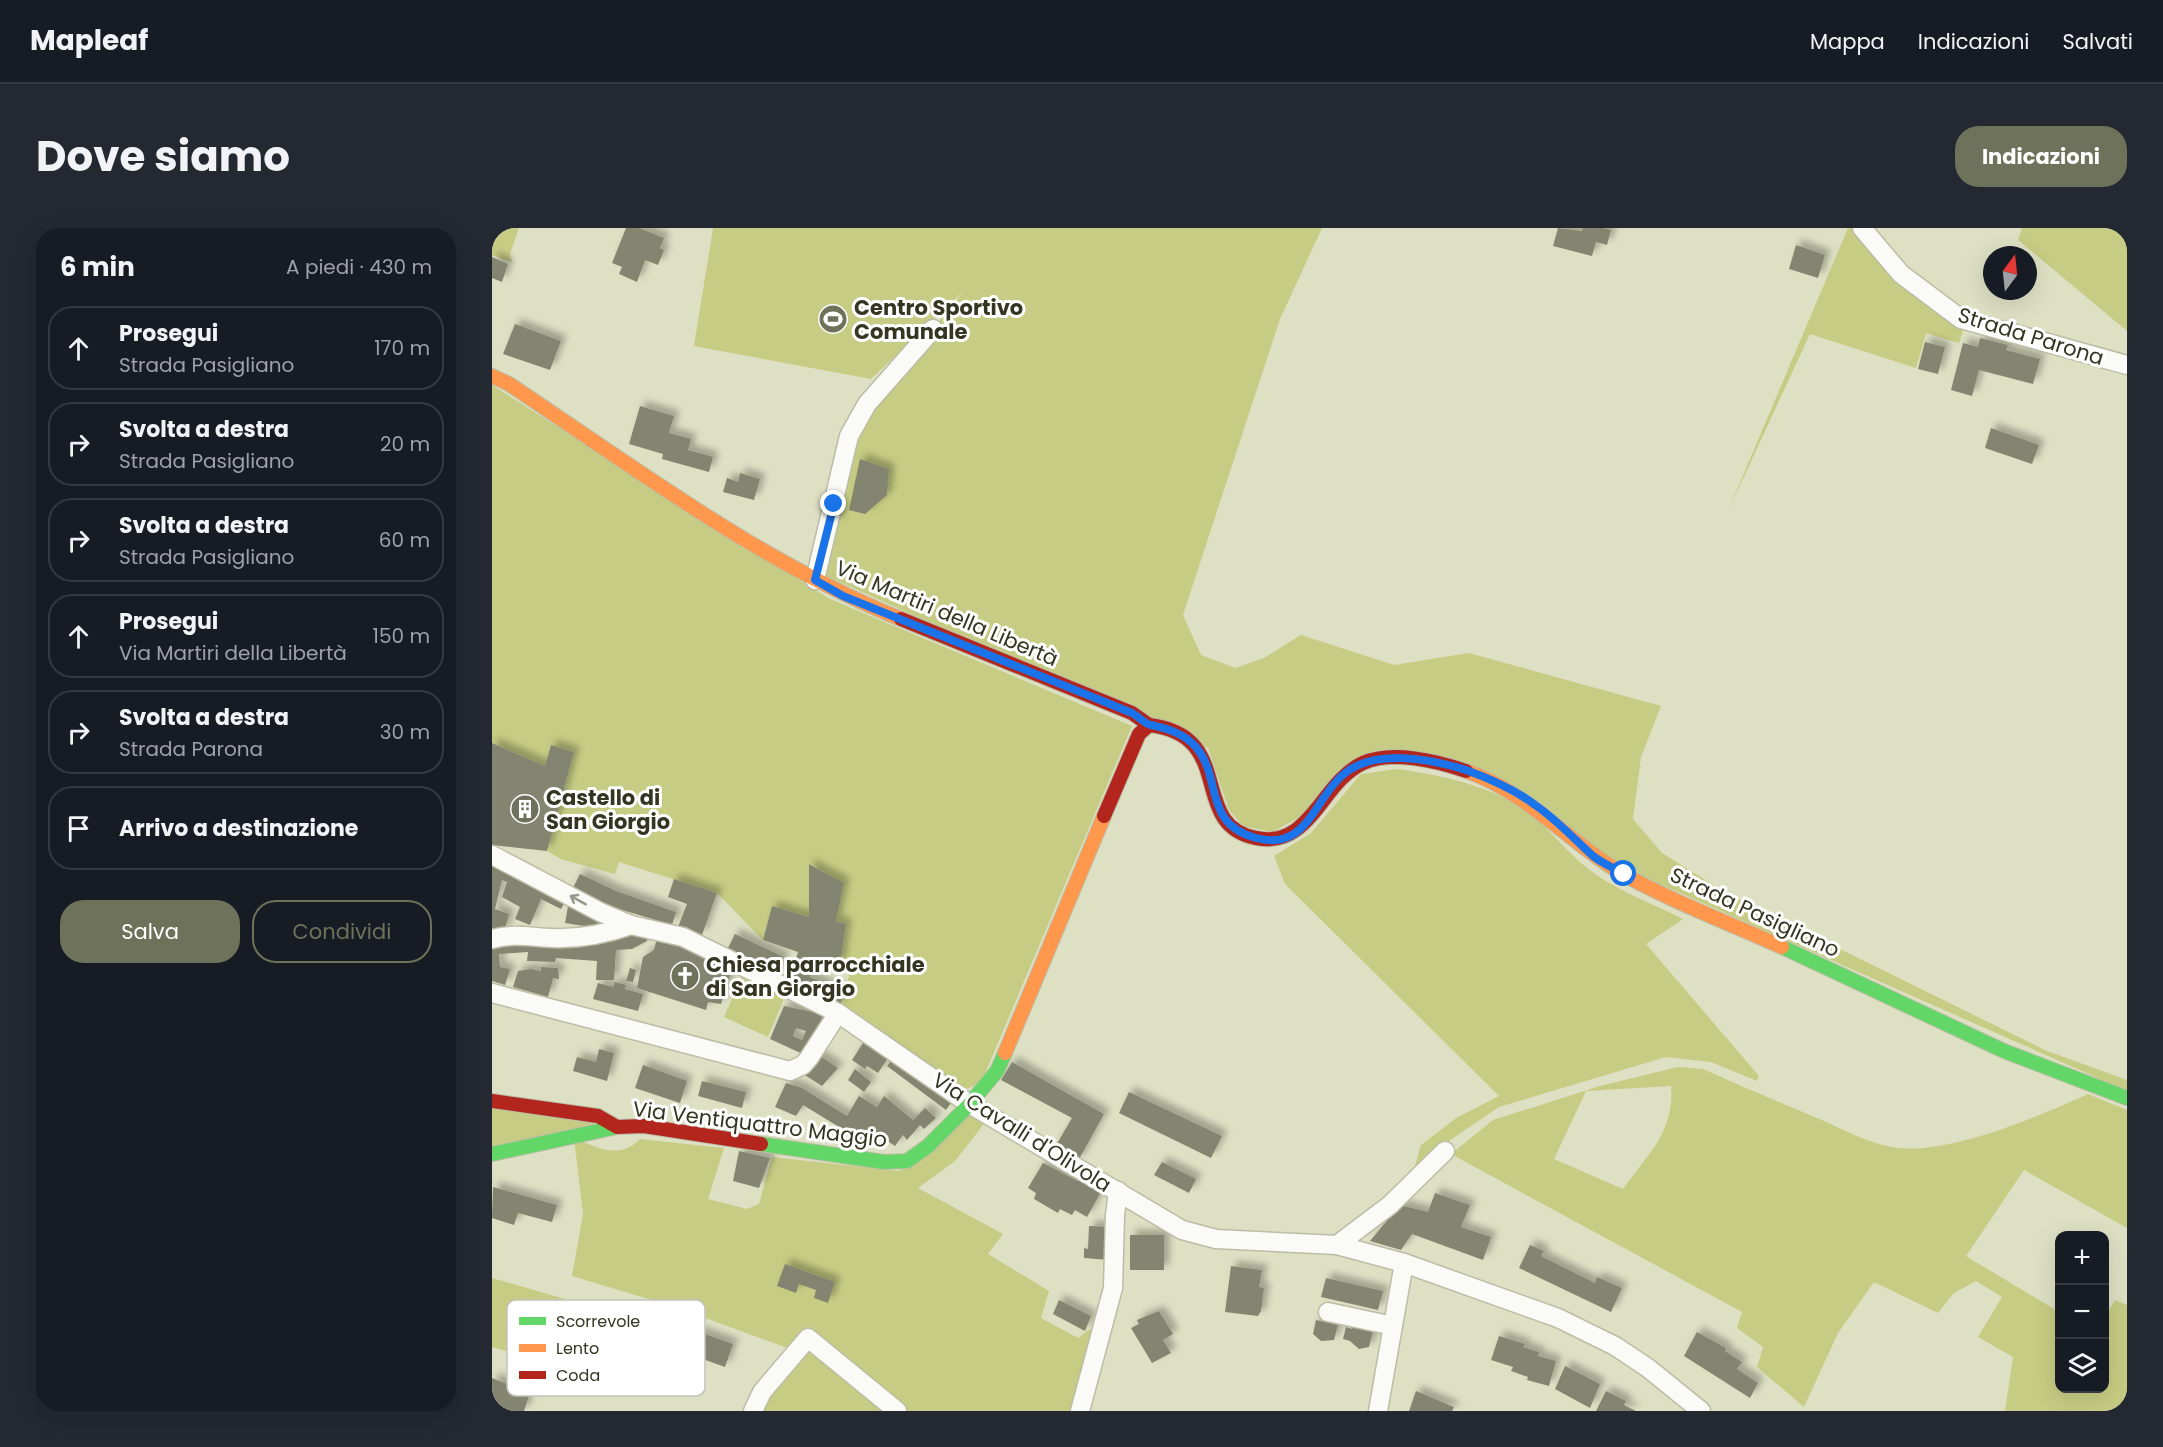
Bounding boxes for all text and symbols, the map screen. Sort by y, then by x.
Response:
text: Mapleaf [30,21,148,60]
text: Mappa [1810,27,1885,56]
text: Indicazioni [1918,27,2030,56]
text: Salvati [2063,27,2133,56]
button: Indicazioni [1955,126,2127,187]
text: Dove siamo [36,127,290,186]
north arrow [1983,246,2037,300]
text: 6 min [60,249,135,285]
text: A piedi · 430 m [286,253,432,281]
place label: Centro Sportivo Comunale [854,293,1023,346]
street label: Strada Parona [1954,300,2108,372]
sports icon: Centro Sportivo Comunale [817,303,849,335]
text: Prosegui [119,318,218,349]
icon: ahead [62,332,95,365]
text: 170 m [374,334,430,362]
text: Strada Pasigliano [119,351,294,379]
text: Svolta a destra [119,414,289,445]
icon: right [62,428,95,461]
text: 20 m [380,430,430,458]
text: Strada Pasigliano [119,447,294,475]
route end [820,490,846,516]
text: Svolta a destra [119,510,289,541]
icon: right [62,524,95,557]
text: 60 m [379,526,430,554]
text: Strada Pasigliano [119,543,294,571]
street label: Via Martiri della Libertà [831,553,1063,673]
text: Prosegui [119,606,218,637]
icon: ahead [62,620,95,653]
text: 150 m [373,622,430,650]
text: Via Martiri della Libertà [119,639,347,667]
text: Svolta a destra [119,702,289,733]
icon: right [62,716,95,749]
text: 30 m [380,718,430,746]
text: Strada Parona [119,735,263,763]
place label: Castello di San Giorgio [546,783,670,836]
building icon: Castello di San Giorgio [509,793,541,825]
icon: arrive [62,812,95,845]
text: Arrivo a destinazione [119,813,358,844]
route start [1610,860,1636,886]
street label: Strada Pasigliano [1665,860,1845,964]
one-way arrow [570,894,587,906]
button: Salva [60,900,240,963]
button: Condividi [252,900,432,963]
place label: Chiesa parrocchiale di San Giorgio [706,950,925,1003]
church icon: Chiesa parrocchiale di San Giorgio [669,960,701,992]
street label: Via Cavalli d'Olivola [927,1065,1117,1199]
street label: Via Ventiquattro Maggio [631,1094,889,1154]
map controls [2055,1231,2109,1393]
button: + [2055,1231,2109,1285]
button: − [2055,1285,2109,1339]
legend [507,1300,705,1396]
text: Scorrevole [556,1310,640,1333]
text: Lento [556,1337,599,1360]
button: layers [2055,1339,2109,1393]
text: Coda [556,1364,600,1387]

